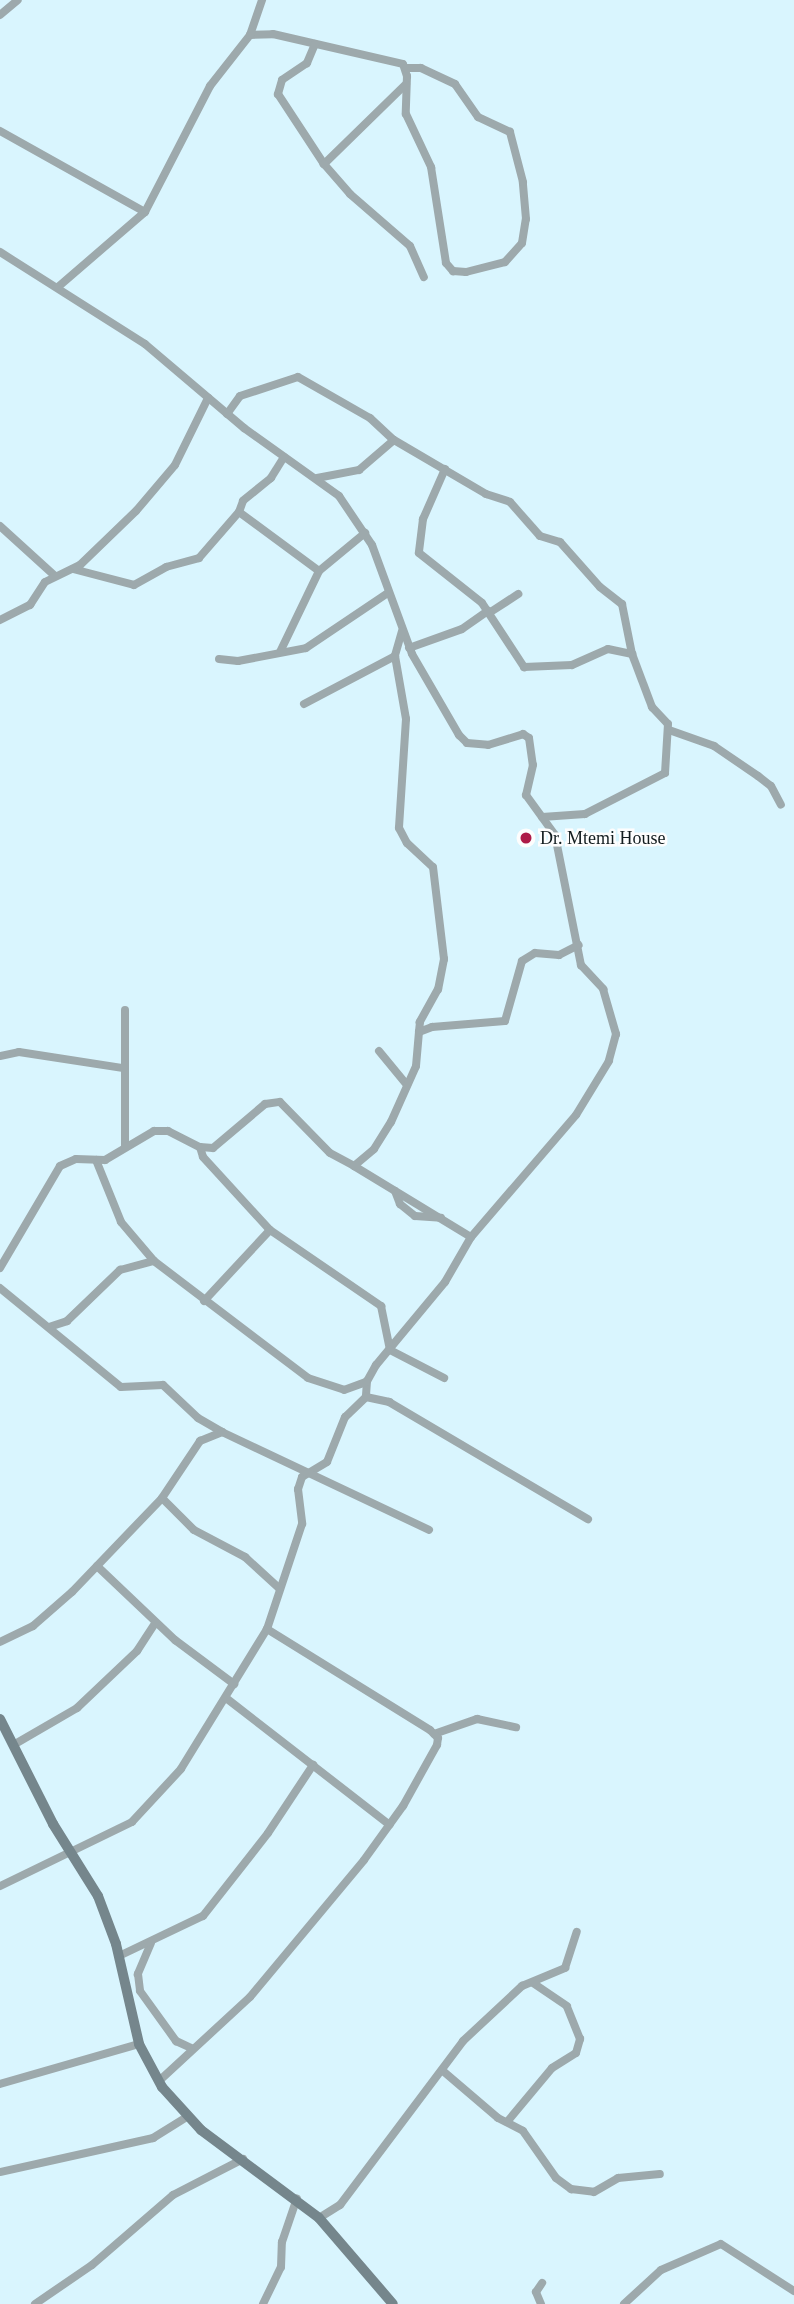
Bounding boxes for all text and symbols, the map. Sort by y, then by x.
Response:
place label: Dr. Mtemi House [540,827,665,849]
marker: Dr. Mtemi House [518,830,534,846]

